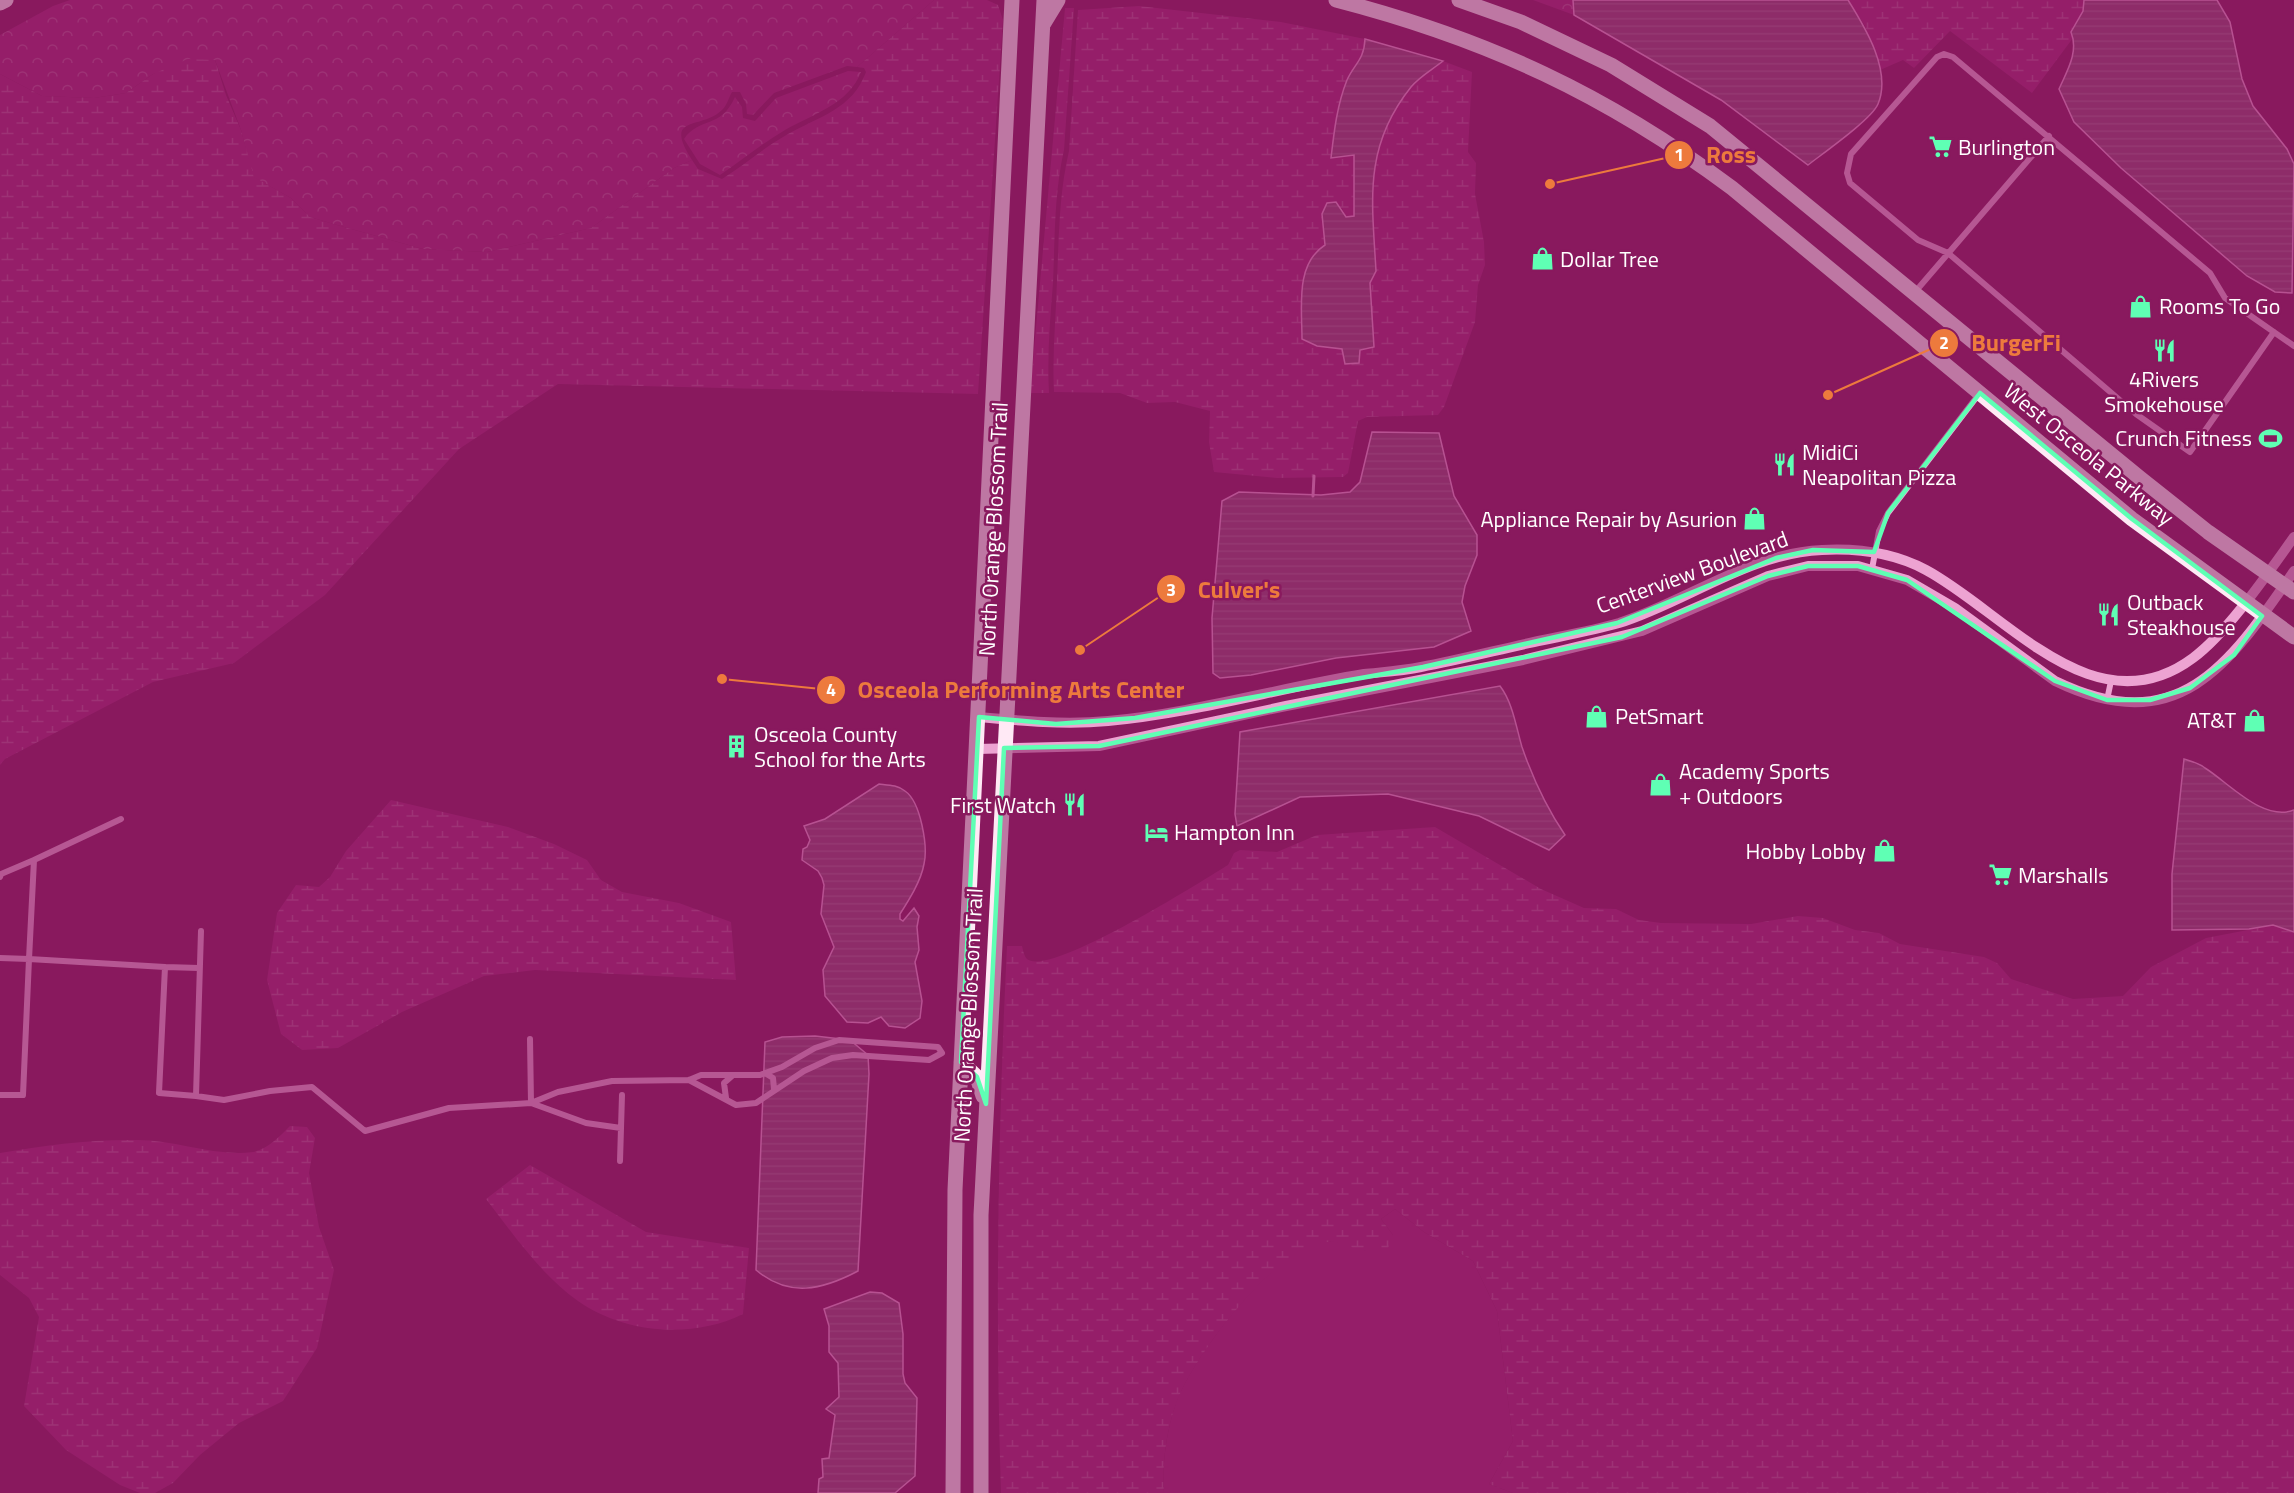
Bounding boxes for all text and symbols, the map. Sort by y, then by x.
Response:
place label: Burlington [1958,130,2055,164]
callout: Ross [1664,134,1768,176]
supermarket icon: Burlington [1927,134,1953,160]
text: Ross [1706,136,1756,172]
text: 1 [1674,141,1684,168]
place label: Dollar Tree [1560,242,1659,276]
shop icon: Dollar Tree [1529,246,1555,272]
place label: Rooms To Go [2159,289,2280,323]
shop icon: Rooms To Go [2128,293,2154,319]
callout: BurgerFi [1929,322,2072,364]
text: BurgerFi [1971,324,2061,360]
text: 2 [1939,329,1949,356]
restaurant icon: 4Rivers Smokehouse [2151,337,2177,363]
place label: 4Rivers Smokehouse [2104,362,2224,421]
street label: West Osceola Parkway [1996,374,2182,534]
street label: North Orange Blossom Trail [969,401,1017,657]
place label: Crunch Fitness [2115,421,2252,455]
sports icon: Crunch Fitness [2257,425,2283,451]
place label: MidiCi Neapolitan Pizza [1802,435,1956,494]
restaurant icon: MidiCi Neapolitan Pizza [1771,452,1797,478]
place label: Appliance Repair by Asurion [1480,502,1737,536]
shop icon: Appliance Repair by Asurion [1742,506,1768,532]
street label: Centerview Boulevard [1591,521,1793,623]
callout: Culver's [1156,568,1292,610]
text: Culver's [1198,571,1280,607]
text: 3 [1166,576,1176,603]
place label: Outback Steakhouse [2127,585,2236,644]
restaurant icon: Outback Steakhouse [2096,602,2122,628]
callout: Osceola Performing Arts Center [816,669,1196,711]
text: Osceola Performing Arts Center [858,671,1184,707]
text: 4 [826,676,836,703]
place label: PetSmart [1615,699,1704,733]
shop icon: PetSmart [1584,703,1610,729]
place label: AT&T [2187,703,2236,737]
shop icon: AT&T [2241,707,2267,733]
place label: Osceola County School for the Arts [754,717,926,776]
building icon: Osceola County School for the Arts [723,734,749,760]
place label: Academy Sports + Outdoors [1679,754,1830,813]
shop icon: Academy Sports + Outdoors [1648,771,1674,797]
place label: First Watch [950,788,1056,822]
restaurant icon: First Watch [1061,792,1087,818]
place label: Hampton Inn [1174,815,1295,849]
hotel icon: Hampton Inn [1143,819,1169,845]
place label: Hobby Lobby [1746,834,1866,868]
shop icon: Hobby Lobby [1871,838,1897,864]
place label: Marshalls [2018,858,2109,892]
supermarket icon: Marshalls [1987,862,2013,888]
street label: North Orange Blossom Trail [944,887,992,1143]

